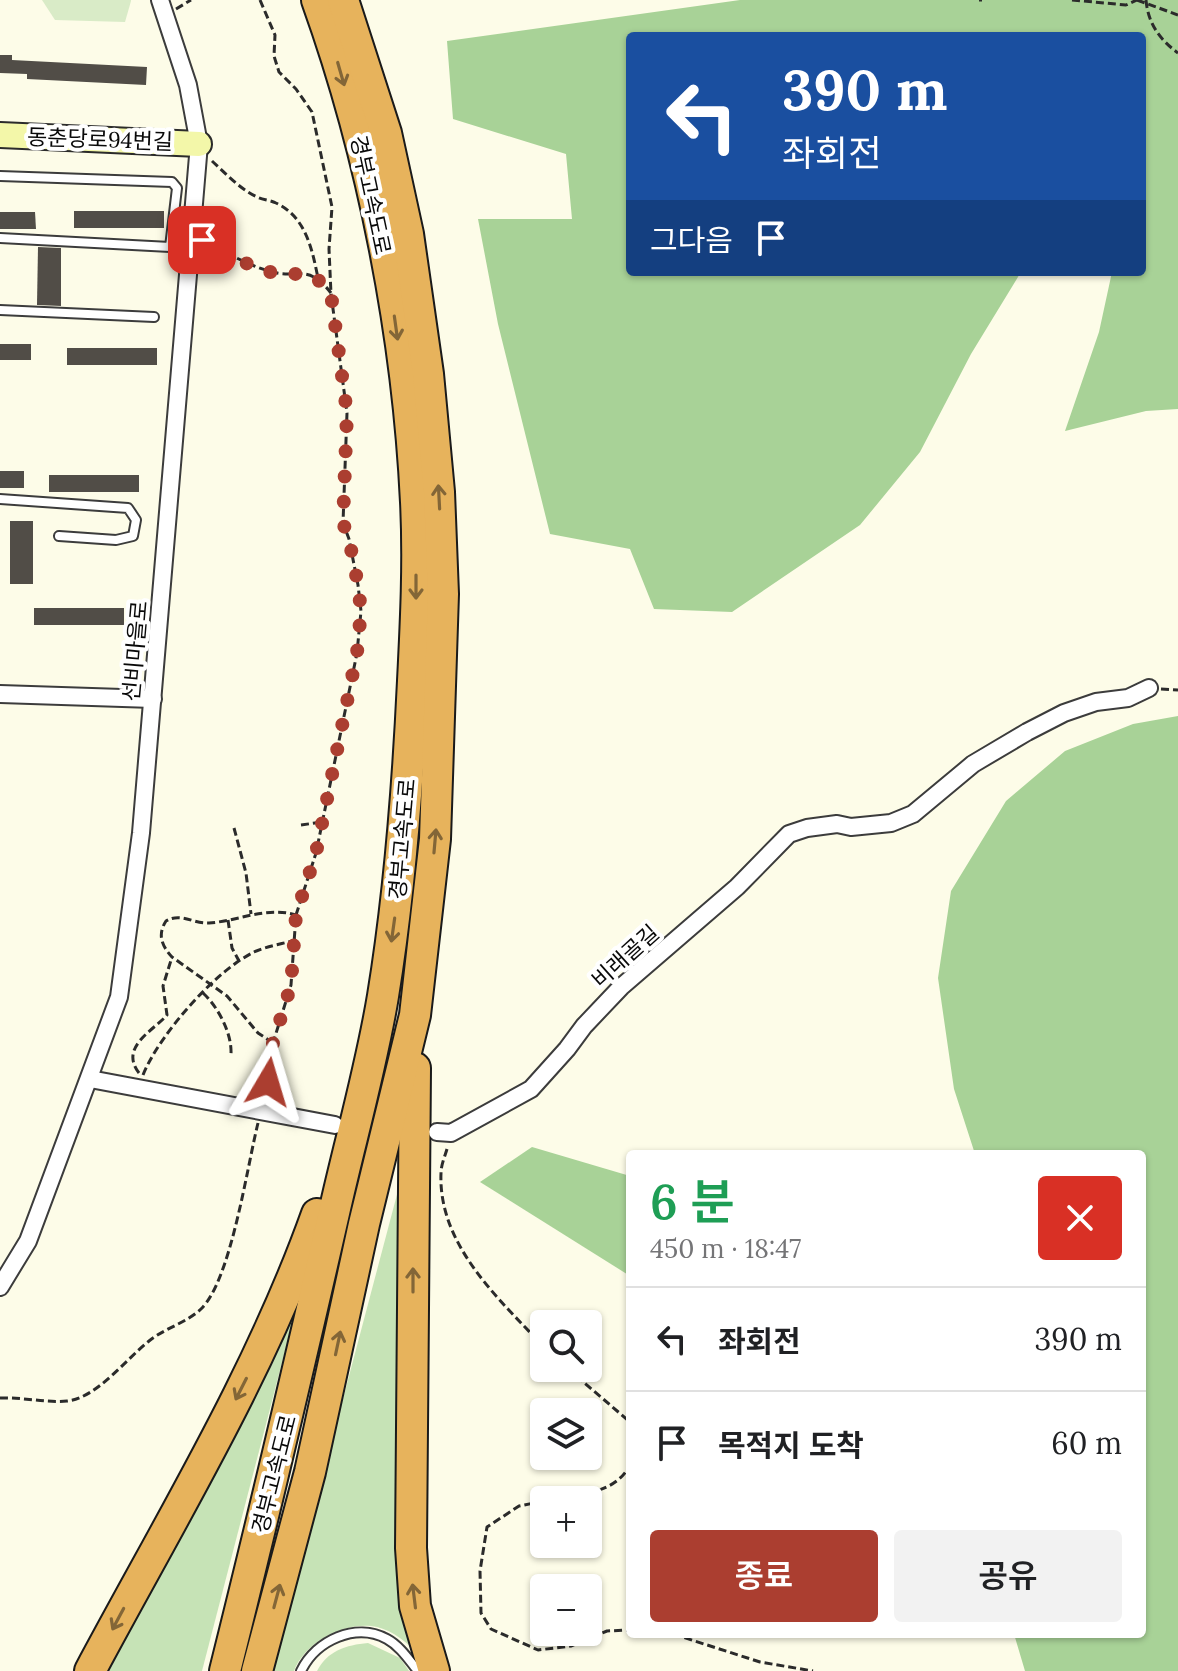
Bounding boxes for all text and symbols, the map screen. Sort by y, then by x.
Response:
text: 390 m [782,54,947,125]
one-way arrow [335,61,349,86]
icon: left [650,64,754,168]
street label: 동춘당로94번길 [27,122,173,156]
text: 좌회전 [782,130,881,176]
street label: 경부고속도로 [345,133,397,257]
pin [168,206,236,274]
icon: arrive [749,216,793,260]
icon: arrive [180,218,224,262]
text: 그다음 [650,221,733,259]
one-way arrow [389,314,404,341]
one-way arrow [431,484,446,511]
one-way arrow [408,573,424,600]
street label: 선비마을로 [117,599,153,703]
street label: 경부고속도로 [383,777,421,901]
one-way arrow [427,828,442,855]
one-way arrow [385,916,400,943]
street label: 비래골길 [586,919,664,993]
position arrow [226,1040,310,1124]
text: 6 분 [650,1171,734,1232]
button: close [1038,1176,1122,1260]
text: 450 m · 18:47 [650,1232,801,1265]
one-way arrow [405,1267,421,1294]
map controls [530,1310,602,1646]
button: search [530,1310,602,1382]
icon: left [650,1317,694,1361]
text: 390 m [1035,1320,1122,1358]
text: 좌회전 [718,1322,801,1360]
one-way arrow [331,1331,346,1356]
one-way arrow [233,1377,248,1401]
button: layers [530,1398,602,1470]
street label: 경부고속도로 [246,1412,302,1536]
icon: arrive [650,1421,694,1465]
text: 60 m [1051,1424,1122,1462]
text: 목적지 도착 [718,1426,864,1464]
button: + [530,1486,602,1558]
button: 종료 [650,1530,878,1622]
button: 공유 [894,1530,1122,1622]
button: − [530,1574,602,1646]
one-way arrow [271,1583,286,1609]
one-way arrow [407,1583,422,1609]
one-way arrow [110,1606,126,1630]

